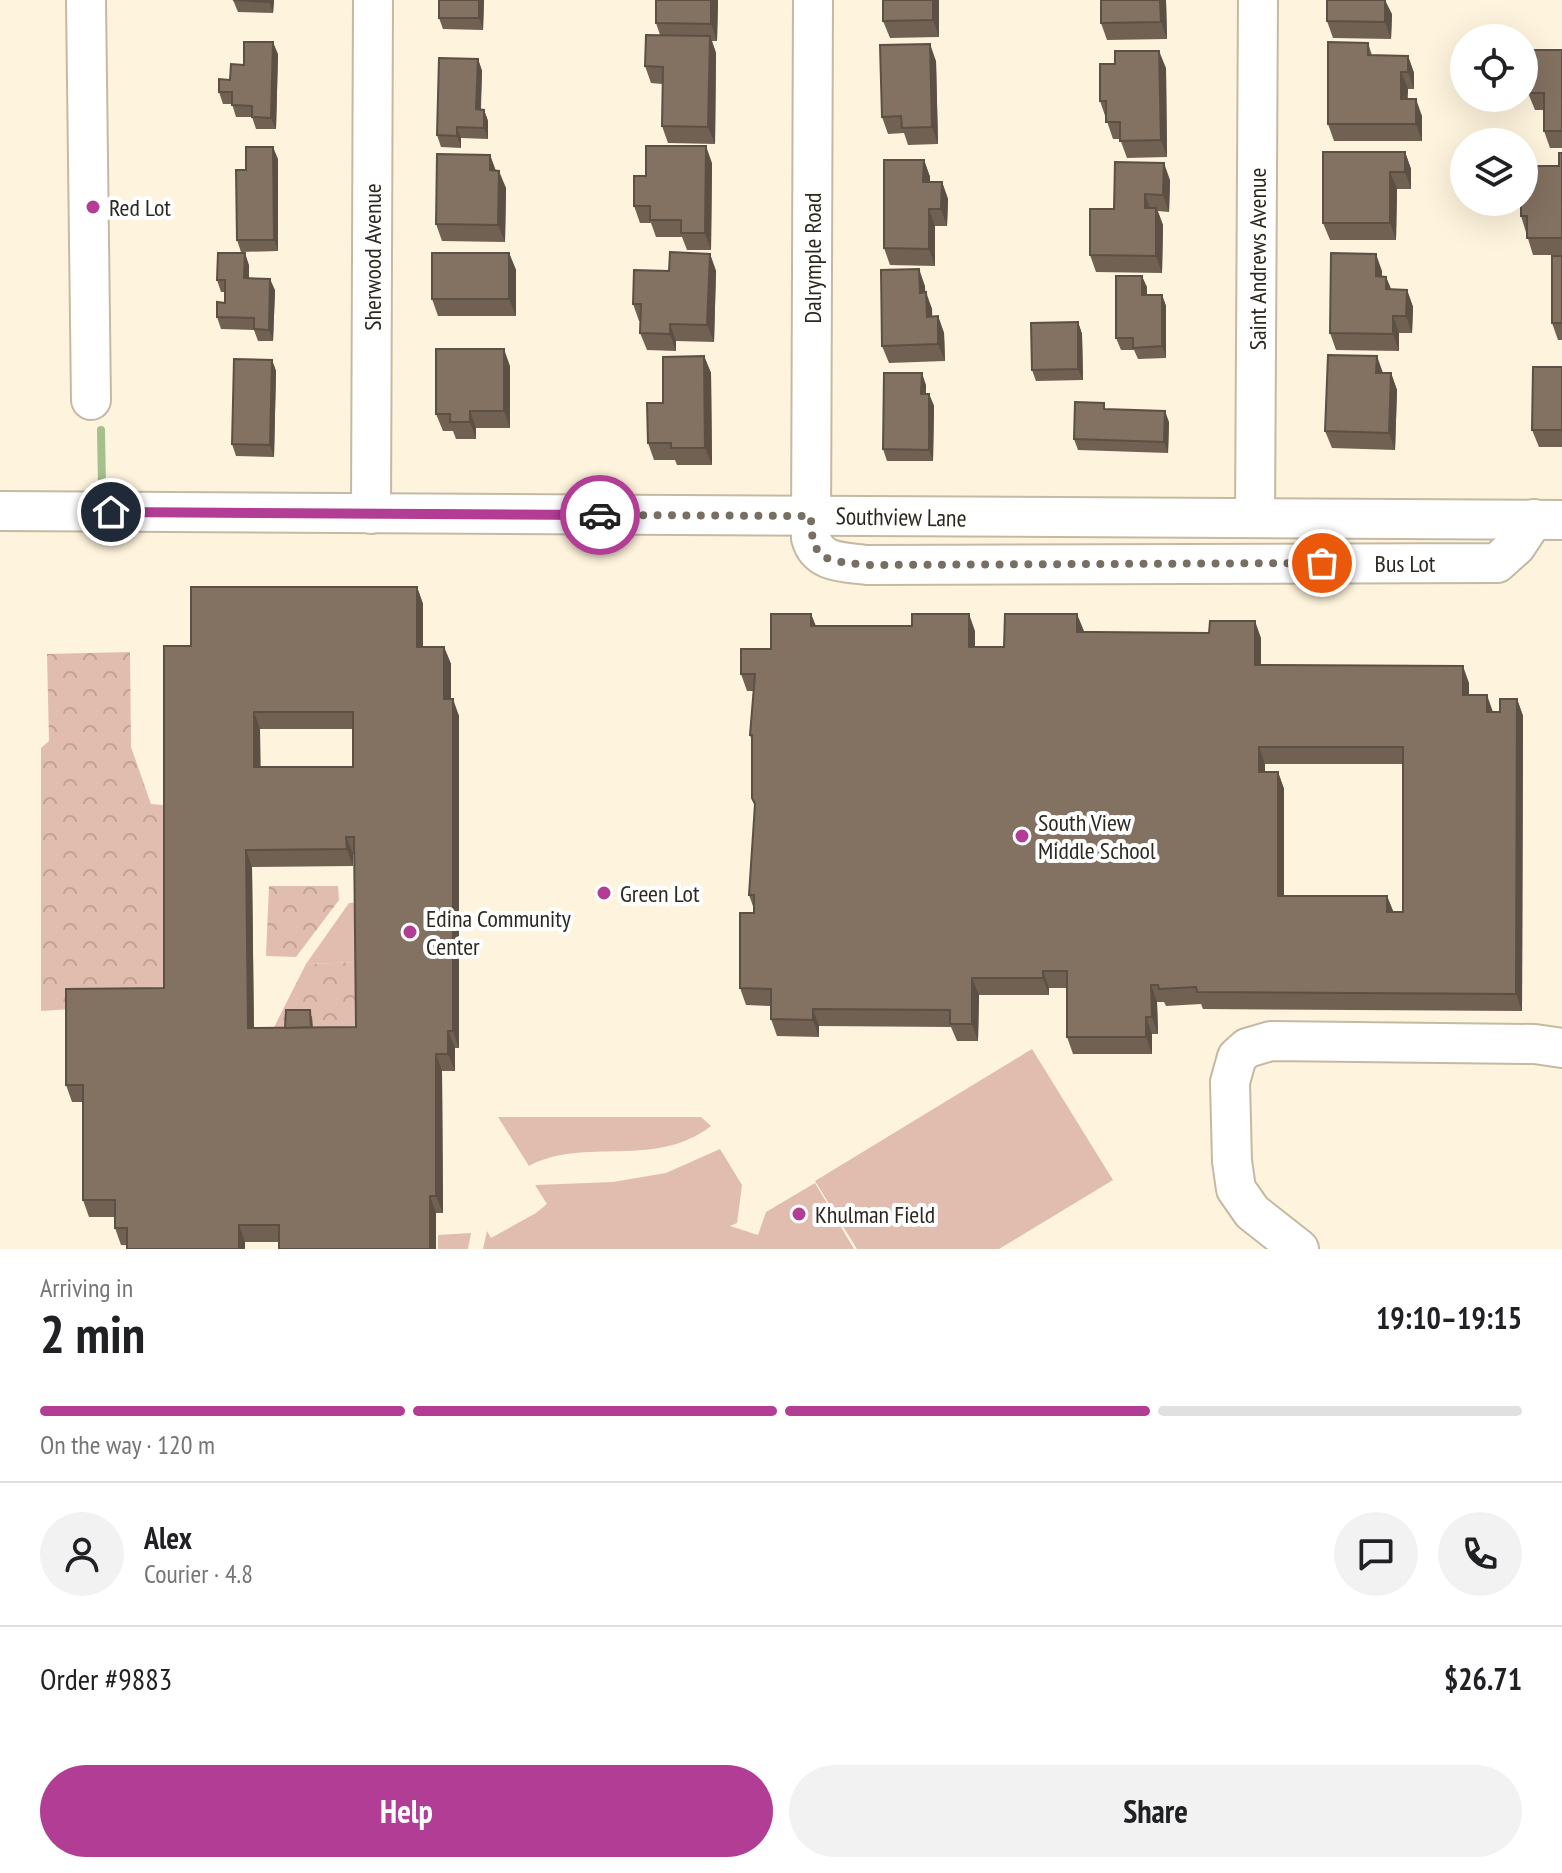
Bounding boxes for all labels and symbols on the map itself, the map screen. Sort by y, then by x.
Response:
street label: Saint Andrews Avenue [1242,168,1273,350]
street label: Sherwood Avenue [357,183,388,331]
place label: Red Lot [109,192,171,223]
street label: Dalrymple Road [797,193,828,324]
marker: Red Lot [84,198,102,216]
courier [560,475,640,555]
pin [77,478,145,546]
street label: Southview Lane [835,500,967,534]
pin [1288,529,1356,597]
street label: Bus Lot [1375,548,1436,579]
place label: South View Middle School [1038,807,1156,866]
marker: South View Middle School [1013,827,1031,845]
place label: Green Lot [620,878,700,909]
marker: Green Lot [595,884,613,902]
place label: Edina Community Center [426,903,571,962]
marker: Edina Community Center [401,923,419,941]
place label: Khulman Field [815,1199,935,1230]
marker: Khulman Field [790,1205,808,1223]

